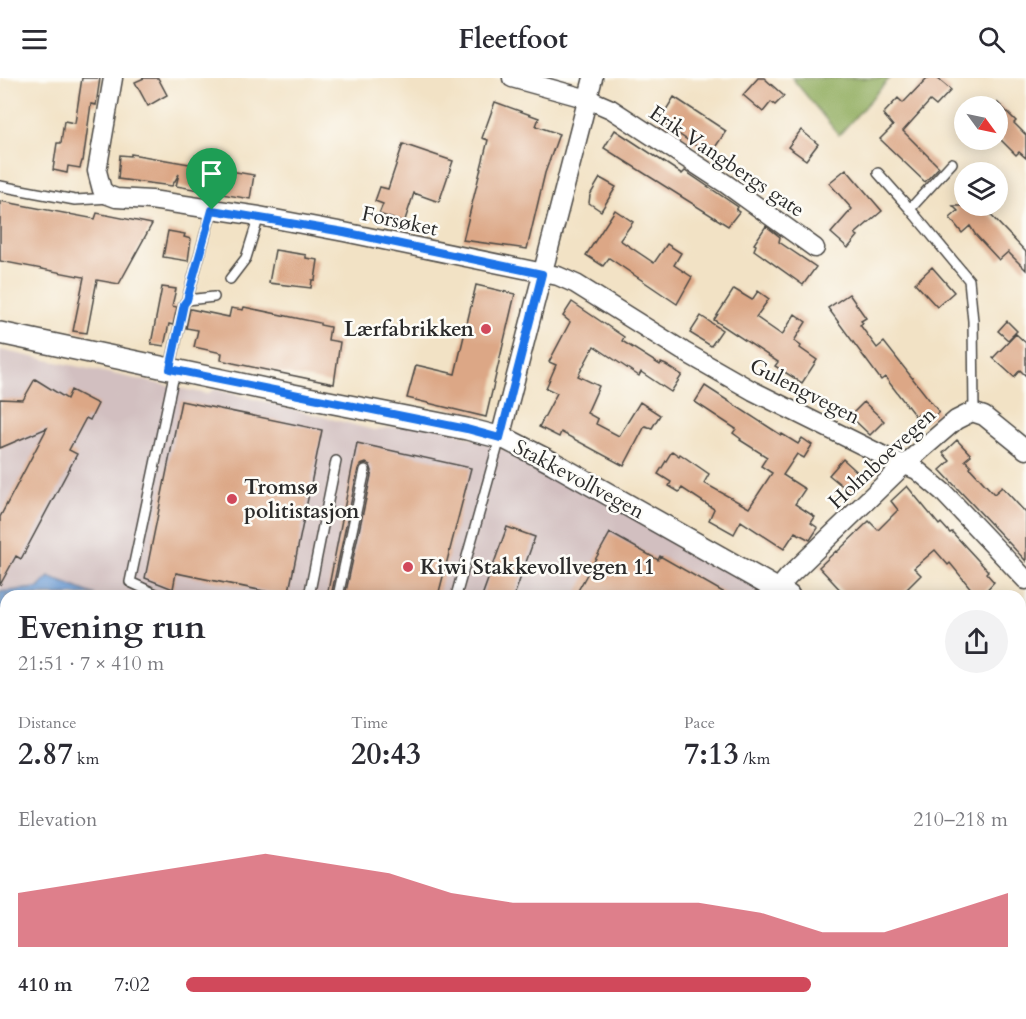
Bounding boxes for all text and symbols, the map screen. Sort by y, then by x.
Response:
text: Fleetfoot [458,21,568,58]
icon: menu [18,23,51,56]
icon: search [975,23,1008,56]
north arrow [954,96,1008,150]
map controls [954,96,1008,216]
street label: Erik Vangbergs gate [643,99,810,224]
pin [186,148,237,210]
icon: arrive [195,157,228,190]
button: layers [954,162,1008,216]
street label: Forsøket [359,199,441,244]
place label: Lærfabrikken [344,315,475,344]
marker: Lærfabrikken [479,322,493,336]
street label: Gulengvegen [745,351,865,432]
street label: Holmboevegen [822,401,943,516]
street label: Stakkevollvegen [508,433,649,526]
place label: Tromsø politistasjon [244,473,360,526]
marker: Tromsø politistasjon [225,492,239,506]
place label: Kiwi Stakkevollvegen 11 [420,553,655,582]
marker: Kiwi Stakkevollvegen 11 [401,560,415,574]
text: Evening run [18,605,206,650]
button: share [945,610,1008,673]
text: 21:51 · 7 × 410 m [18,650,164,677]
text: Distance [18,712,76,734]
text: Time [351,712,388,734]
text: Pace [684,712,715,734]
text: 2.87 [18,734,73,775]
text: 20:43 [351,734,421,775]
text: 7:13 [684,734,739,775]
text: km [73,748,99,770]
text: /km [739,748,770,770]
text: Elevation [18,806,97,833]
text: 210–218 m [913,806,1008,833]
text: 410 m [18,971,73,998]
text: 7:02 [114,971,150,998]

